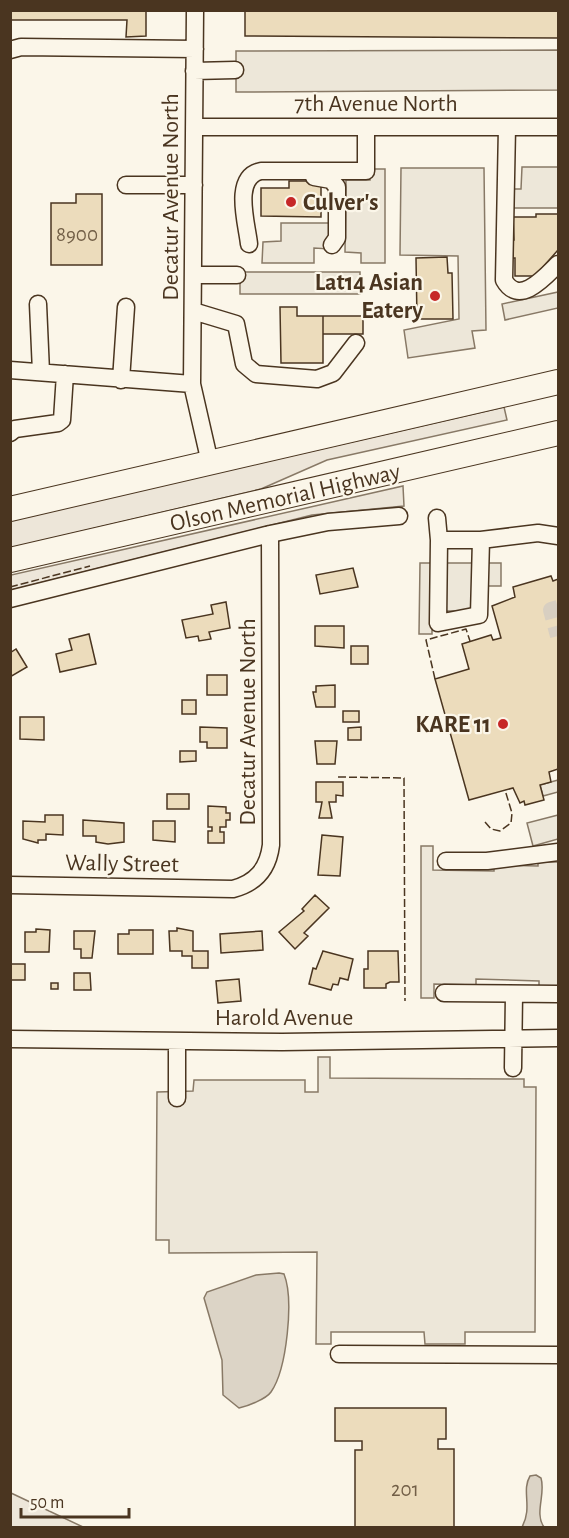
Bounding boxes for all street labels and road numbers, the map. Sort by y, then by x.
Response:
street label: 7th Avenue North [294,92,458,116]
street label: Decatur Avenue North [159,93,183,301]
street label: Olson Memorial Highway [168,460,403,536]
street label: Decatur Avenue North [236,618,260,826]
street label: Wally Street [65,851,179,877]
street label: Harold Avenue [215,1006,353,1030]

